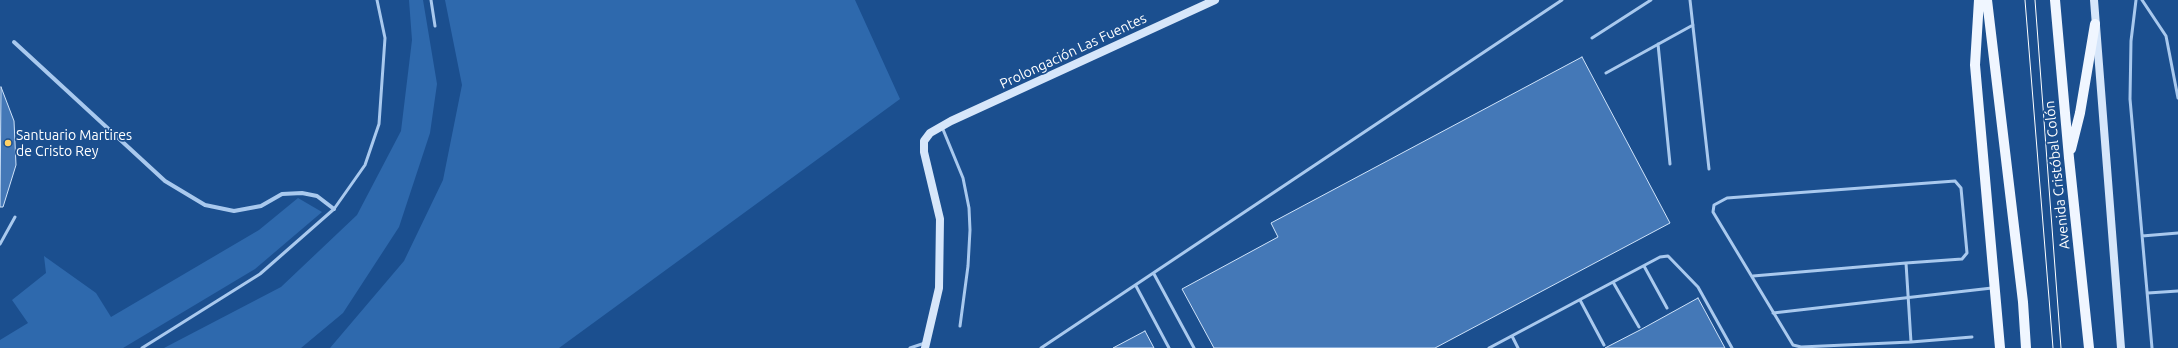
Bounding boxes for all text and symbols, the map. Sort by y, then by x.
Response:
street label: Prolongación Las Fuentes [997,10,1149,92]
street label: Avenida Cristóbal Colón [2041,100,2073,250]
place label: Santuario Martires de Cristo Rey [16,127,132,160]
marker: Santuario Martires de Cristo Rey [3,138,13,148]

